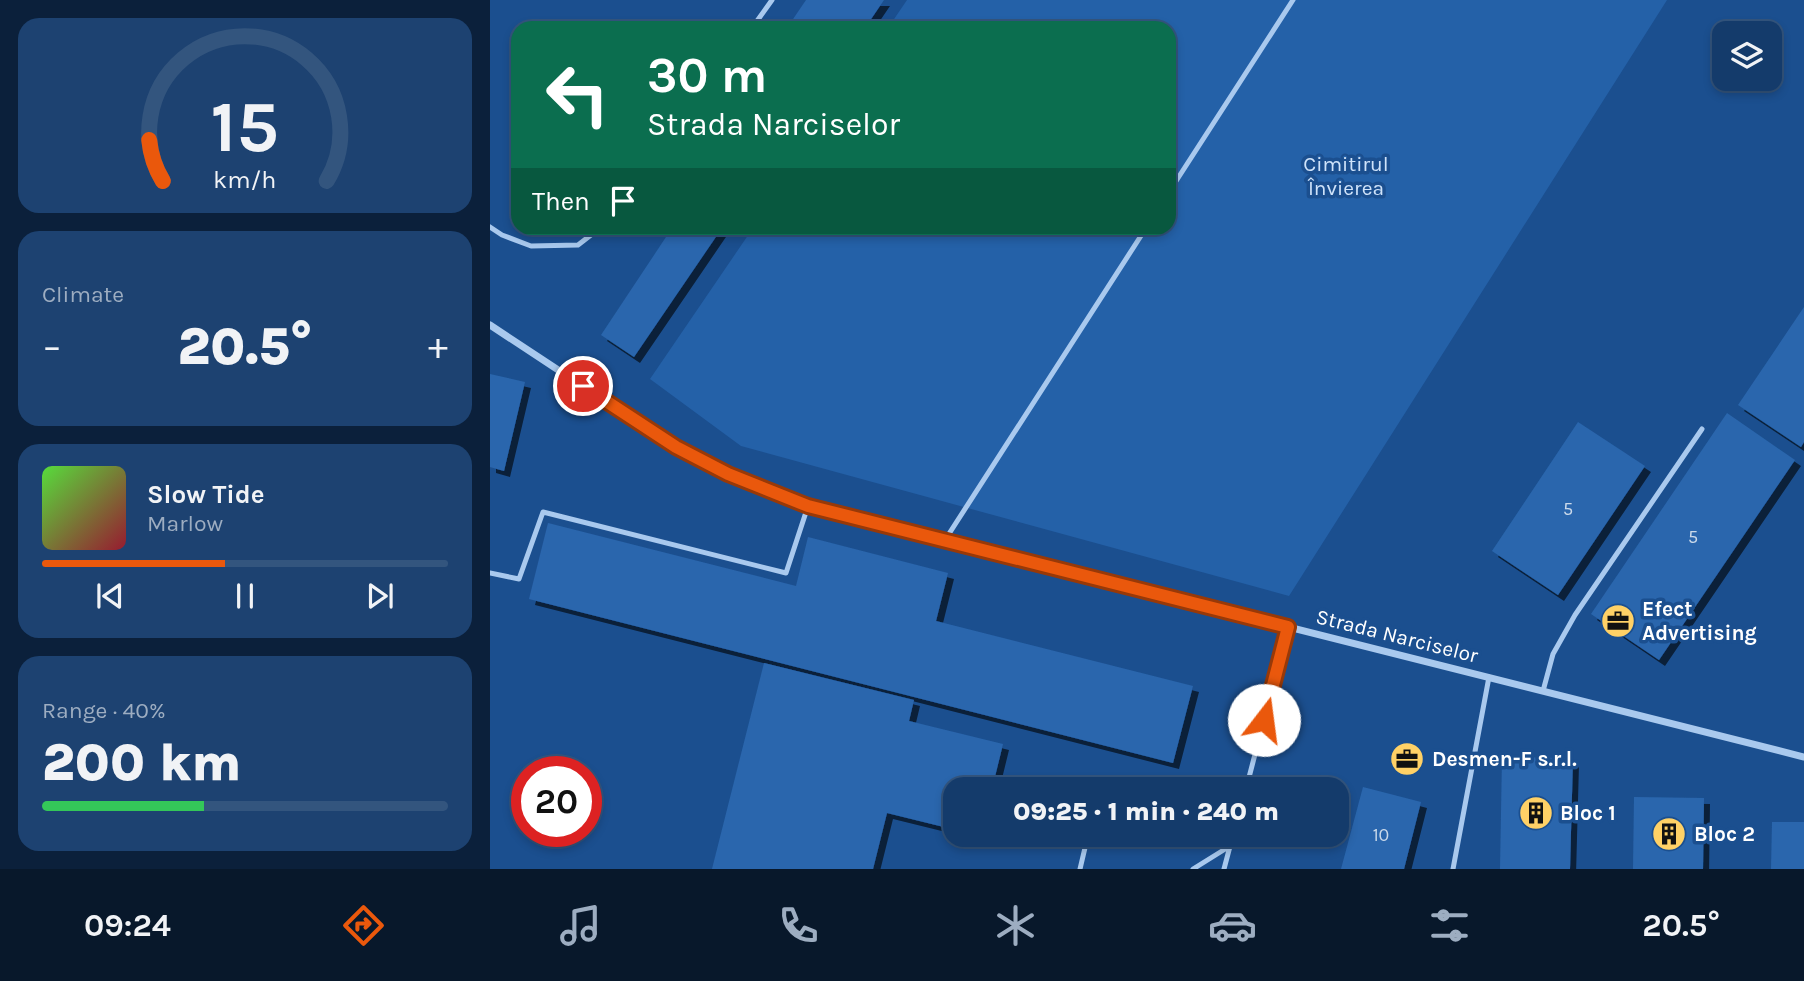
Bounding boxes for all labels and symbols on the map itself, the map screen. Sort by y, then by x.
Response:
park label: Cimitirul Învierea [1303,152,1389,200]
pin [553,356,613,416]
house number: 5 [1563,498,1573,520]
house number: 5 [1688,526,1698,548]
place label: Efect Advertising [1642,597,1757,645]
office icon: Efect Advertising [1599,602,1637,640]
street label: Strada Narciselor [1314,604,1481,668]
position arrow [1227,683,1301,757]
office icon: Desmen-F s.r.l. [1388,740,1426,778]
place label: Desmen-F s.r.l. [1432,747,1577,771]
speed limit sign: 20 [511,756,602,847]
building icon: Bloc 1 [1517,794,1555,832]
place label: Bloc 1 [1560,801,1616,825]
building icon: Bloc 2 [1650,815,1688,853]
place label: Bloc 2 [1694,822,1755,846]
house number: 10 [1373,824,1389,846]

